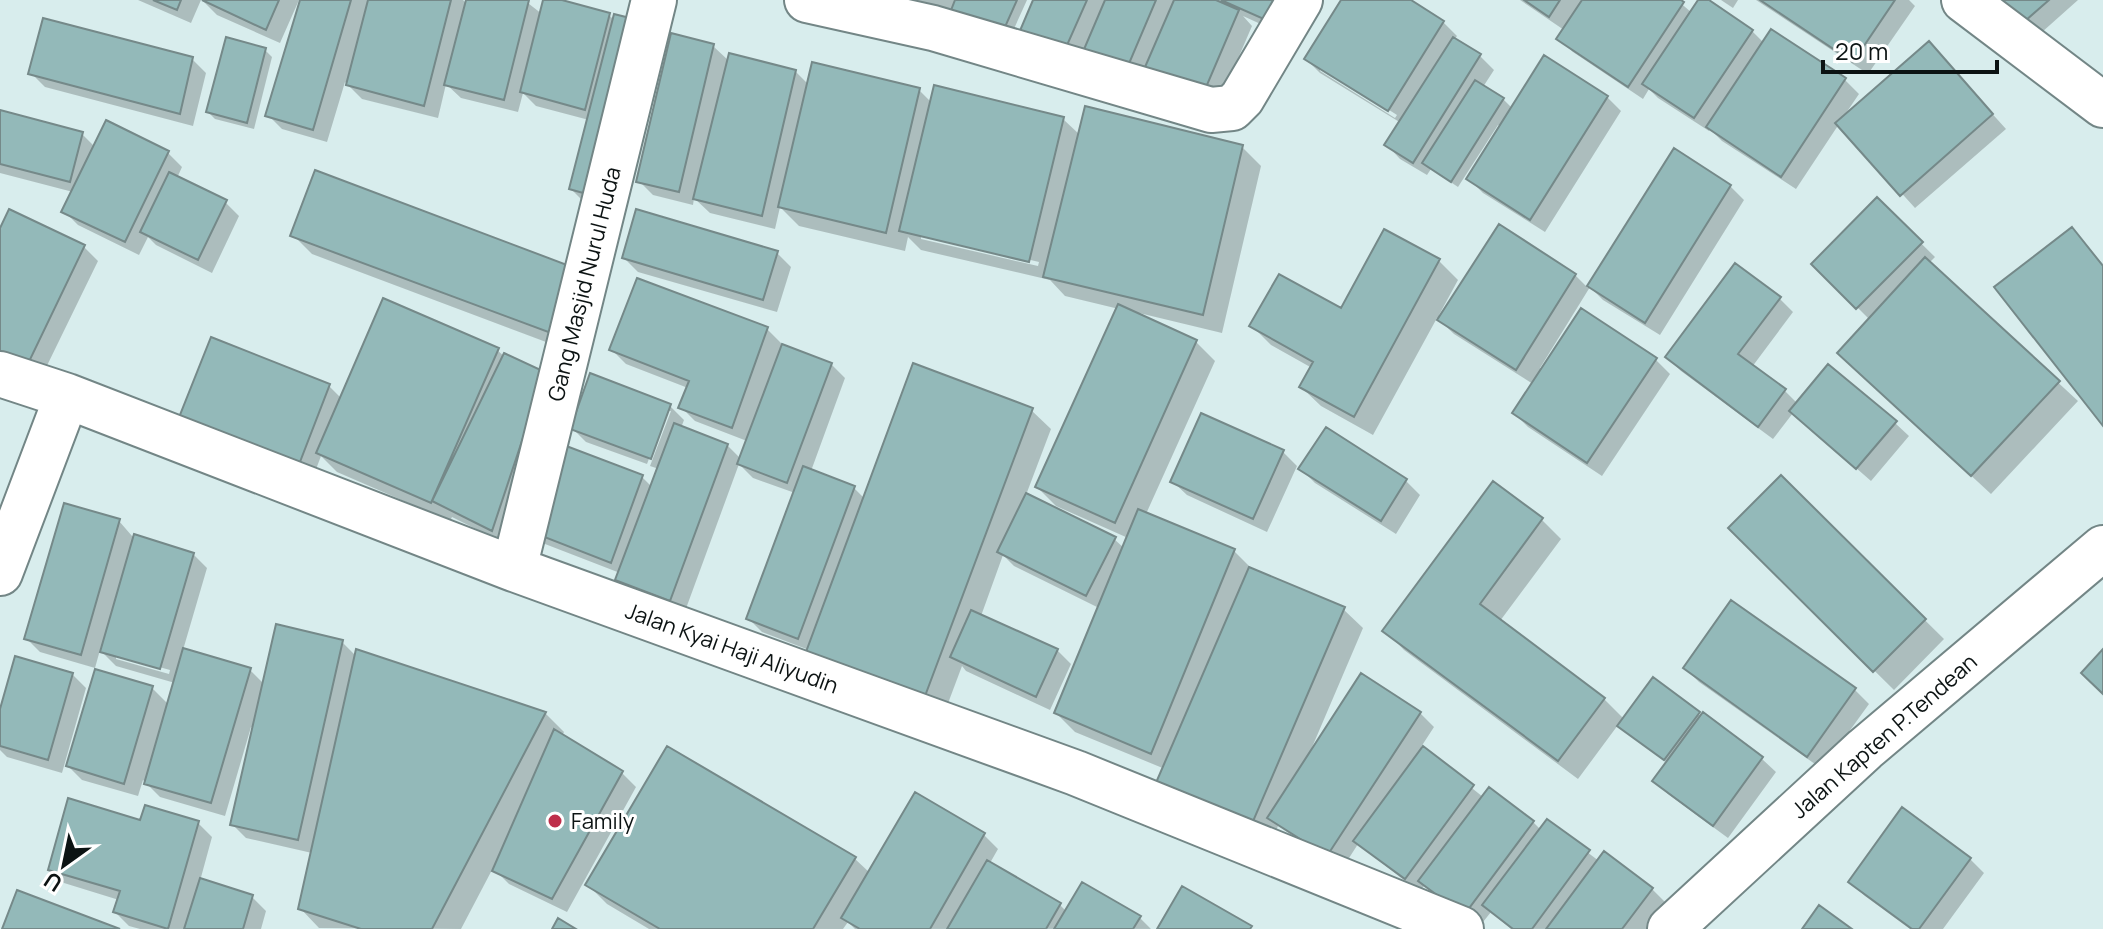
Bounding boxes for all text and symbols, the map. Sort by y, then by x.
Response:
scale bar [1823,24,1997,74]
text: 20 m [1835,34,1888,67]
street label: Gang Masjid Nurul Huda [540,164,628,404]
street label: Jalan Kyai Haji Aliyudin [621,595,843,701]
street label: Jalan Kapten P.Tendean [1785,647,1983,825]
place label: Family [571,806,635,836]
marker: Family [546,812,564,830]
north arrow [24,825,104,905]
text: U [38,865,68,899]

